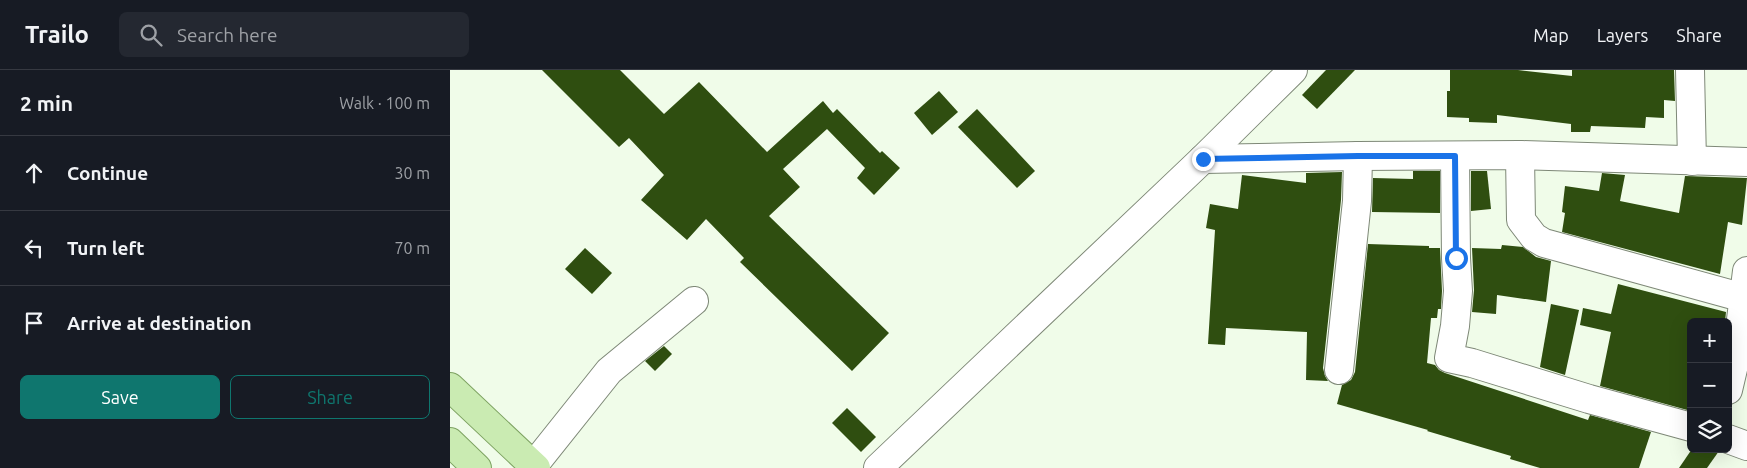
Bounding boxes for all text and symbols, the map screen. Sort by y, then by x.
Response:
search box [119,12,469,57]
text: Trailo [25,21,89,48]
icon: search [137,21,165,49]
text: Search here [177,24,278,46]
text: Map [1533,25,1569,45]
text: Layers [1597,25,1648,45]
text: Share [1676,25,1722,45]
text: 2 min [20,91,73,115]
text: Walk · 100 m [339,94,430,112]
route end [1192,148,1215,171]
icon: ahead [20,159,48,187]
text: Continue [67,162,148,184]
text: 30 m [394,164,430,182]
icon: left [20,234,48,262]
text: Turn left [67,237,145,259]
text: 70 m [394,239,430,257]
route start [1445,247,1468,270]
icon: arrive [20,309,48,337]
text: Arrive at destination [67,312,252,334]
map controls [1687,318,1732,453]
button: + [1687,318,1732,363]
button: − [1687,363,1732,408]
button: Save [20,375,220,419]
button: Share [230,375,430,419]
button: layers [1687,408,1732,453]

